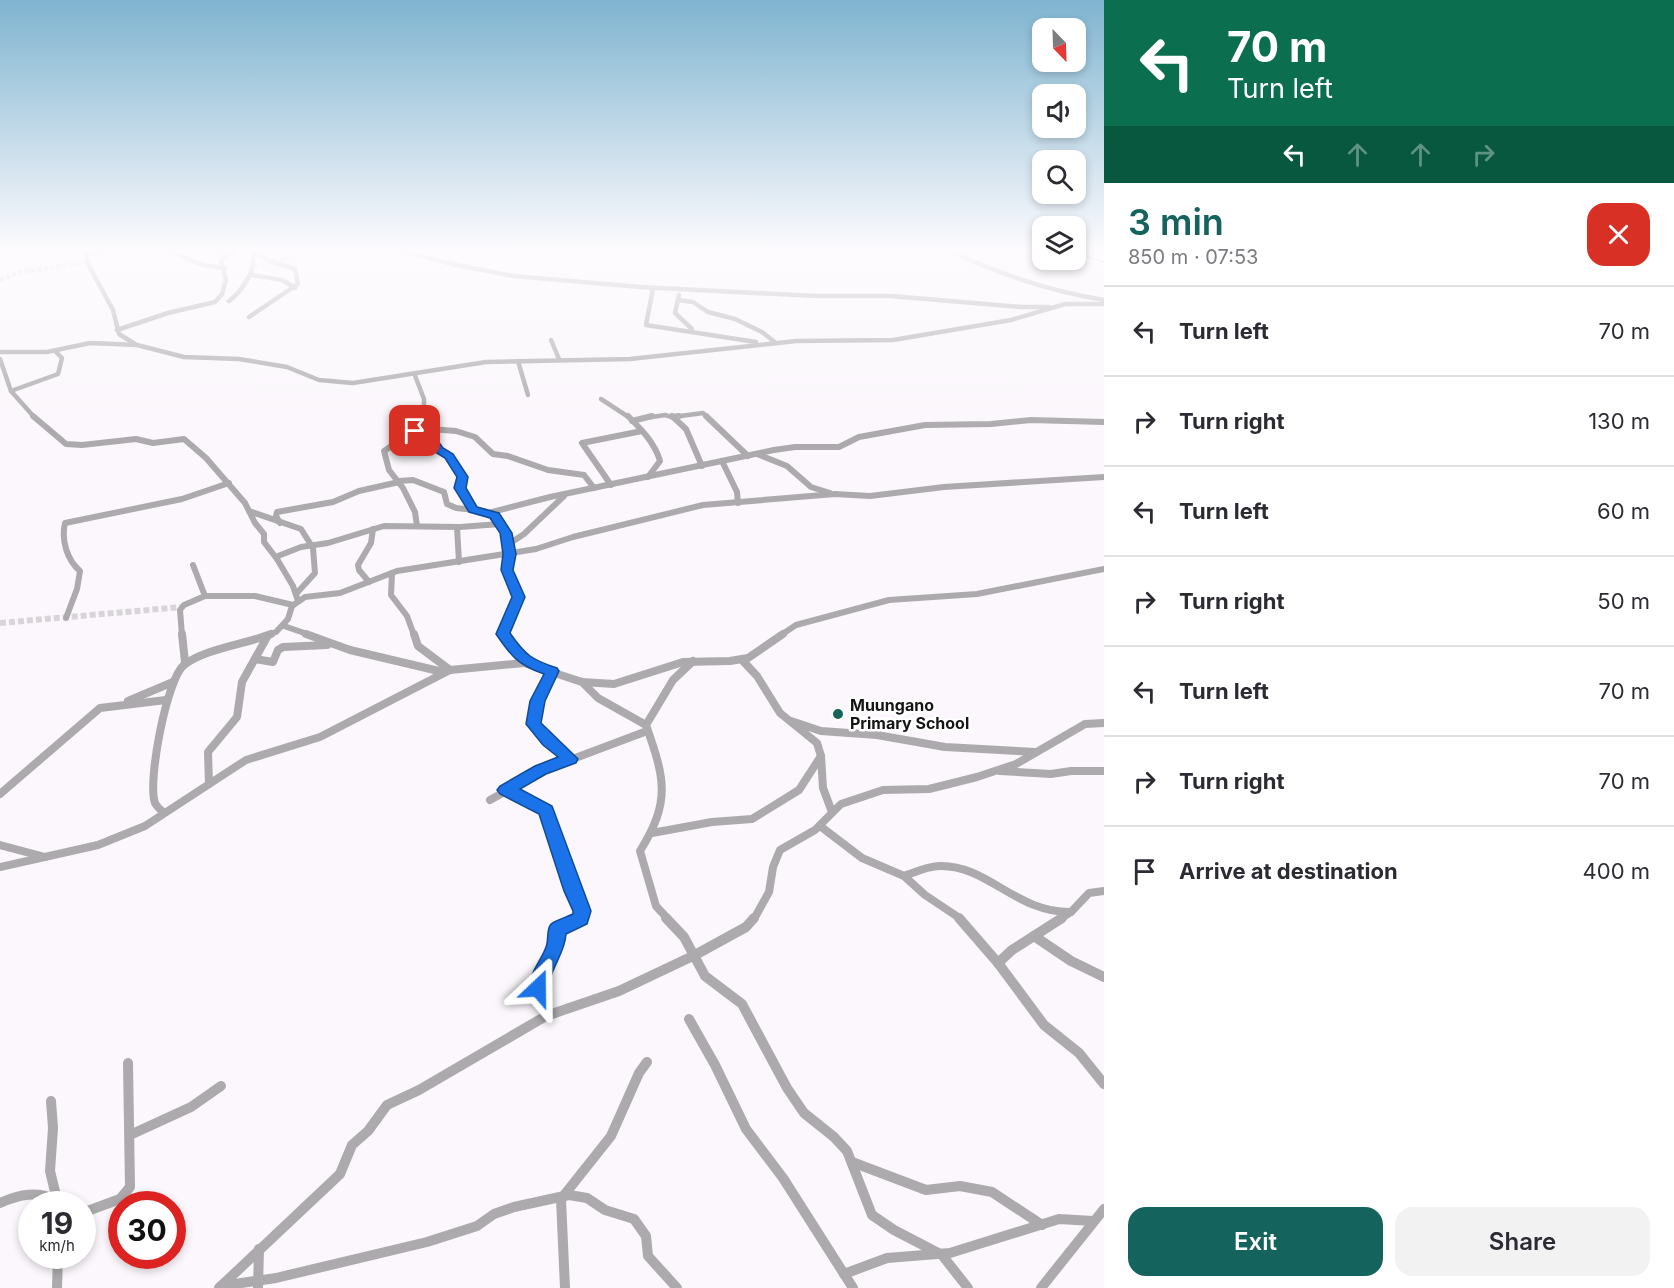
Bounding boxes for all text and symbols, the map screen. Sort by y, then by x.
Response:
north arrow [1032,18,1086,72]
map controls [1032,18,1086,270]
text: 70 m [1227,21,1327,72]
icon: left [1128,24,1206,102]
text: Turn left [1227,72,1333,105]
button: sound [1032,84,1086,138]
icon: left [1278,138,1311,171]
icon: ahead [1341,138,1374,171]
icon: ahead [1404,138,1437,171]
icon: right [1467,138,1500,171]
button: search [1032,150,1086,204]
text: 3 min [1128,200,1224,244]
button: close [1587,203,1650,266]
button: layers [1032,216,1086,270]
text: 850 m · 07:53 [1128,245,1258,269]
icon: left [1128,315,1161,348]
text: Turn left [1179,318,1269,344]
text: 70 m [1599,318,1650,344]
pin [389,405,440,456]
icon: right [1128,405,1161,438]
text: Turn right [1179,408,1285,434]
text: 130 m [1588,408,1650,434]
icon: arrive [398,414,431,447]
icon: left [1128,495,1161,528]
text: Turn left [1179,498,1269,524]
text: 60 m [1597,498,1650,524]
icon: right [1128,585,1161,618]
text: Turn right [1179,588,1285,614]
text: 50 m [1597,588,1650,614]
icon: left [1128,675,1161,708]
text: Turn left [1179,678,1269,704]
text: 70 m [1599,678,1650,704]
place label: Muungano Primary School [850,695,969,733]
marker: Muungano Primary School [831,707,845,721]
icon: right [1128,765,1161,798]
text: Turn right [1179,768,1285,794]
text: 70 m [1599,768,1650,794]
icon: arrive [1128,855,1161,888]
text: Arrive at destination [1179,858,1398,884]
text: 400 m [1583,858,1650,884]
position arrow [506,956,570,1020]
speed limit sign: 30 [108,1191,186,1269]
text: 19 [41,1205,73,1241]
button: Exit [1128,1207,1383,1276]
button: Share [1395,1207,1650,1276]
text: km/h [39,1236,75,1255]

